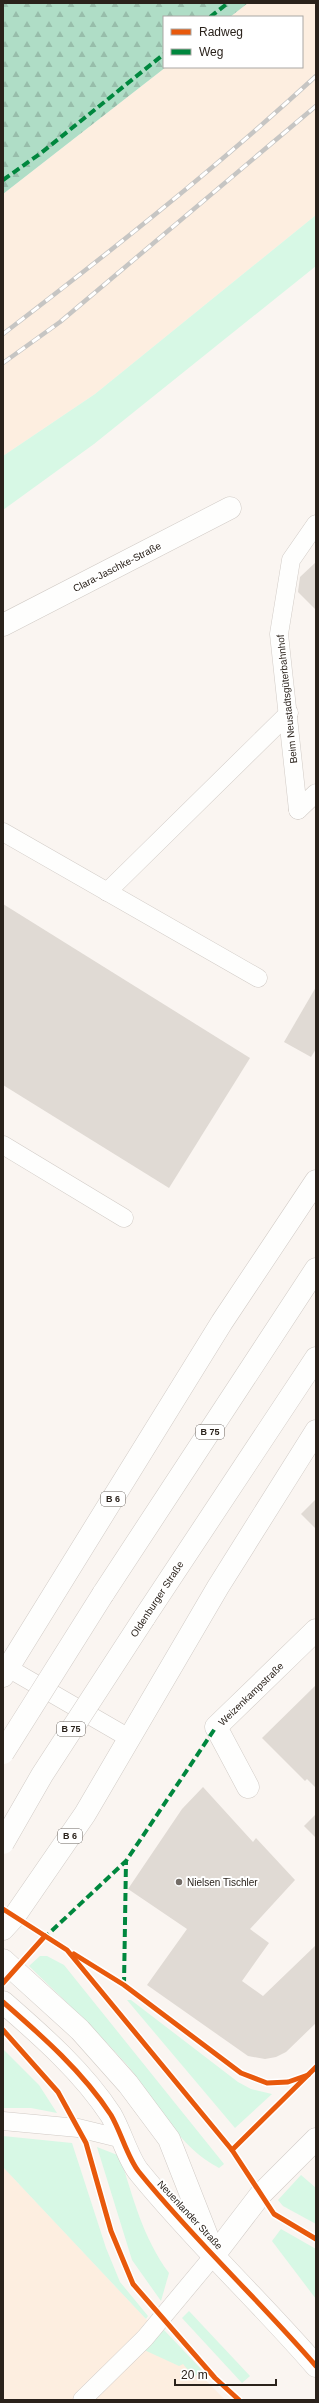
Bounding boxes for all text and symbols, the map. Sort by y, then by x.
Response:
legend [163,16,303,68]
text: Radweg [199,25,243,39]
text: Weg [199,45,223,59]
street label: Clara-Jaschke-Straße [71,540,163,594]
street label: Beim Neustadtsgüterbahnhof [275,634,299,764]
road number: B 75 [196,1425,224,1439]
road number: B 6 [101,1492,125,1506]
street label: Oldenburger Straße [128,1559,186,1639]
street label: Weizenkampstraße [216,1660,286,1728]
road number: B 75 [57,1722,85,1736]
road number: B 6 [58,1829,82,1843]
marker: Nielsen Tischler [174,1877,184,1887]
place label: Nielsen Tischler [187,1877,258,1888]
street label: Neuenlander Straße [155,2178,225,2252]
scale bar [175,2361,276,2387]
text: 20 m [181,2368,208,2382]

